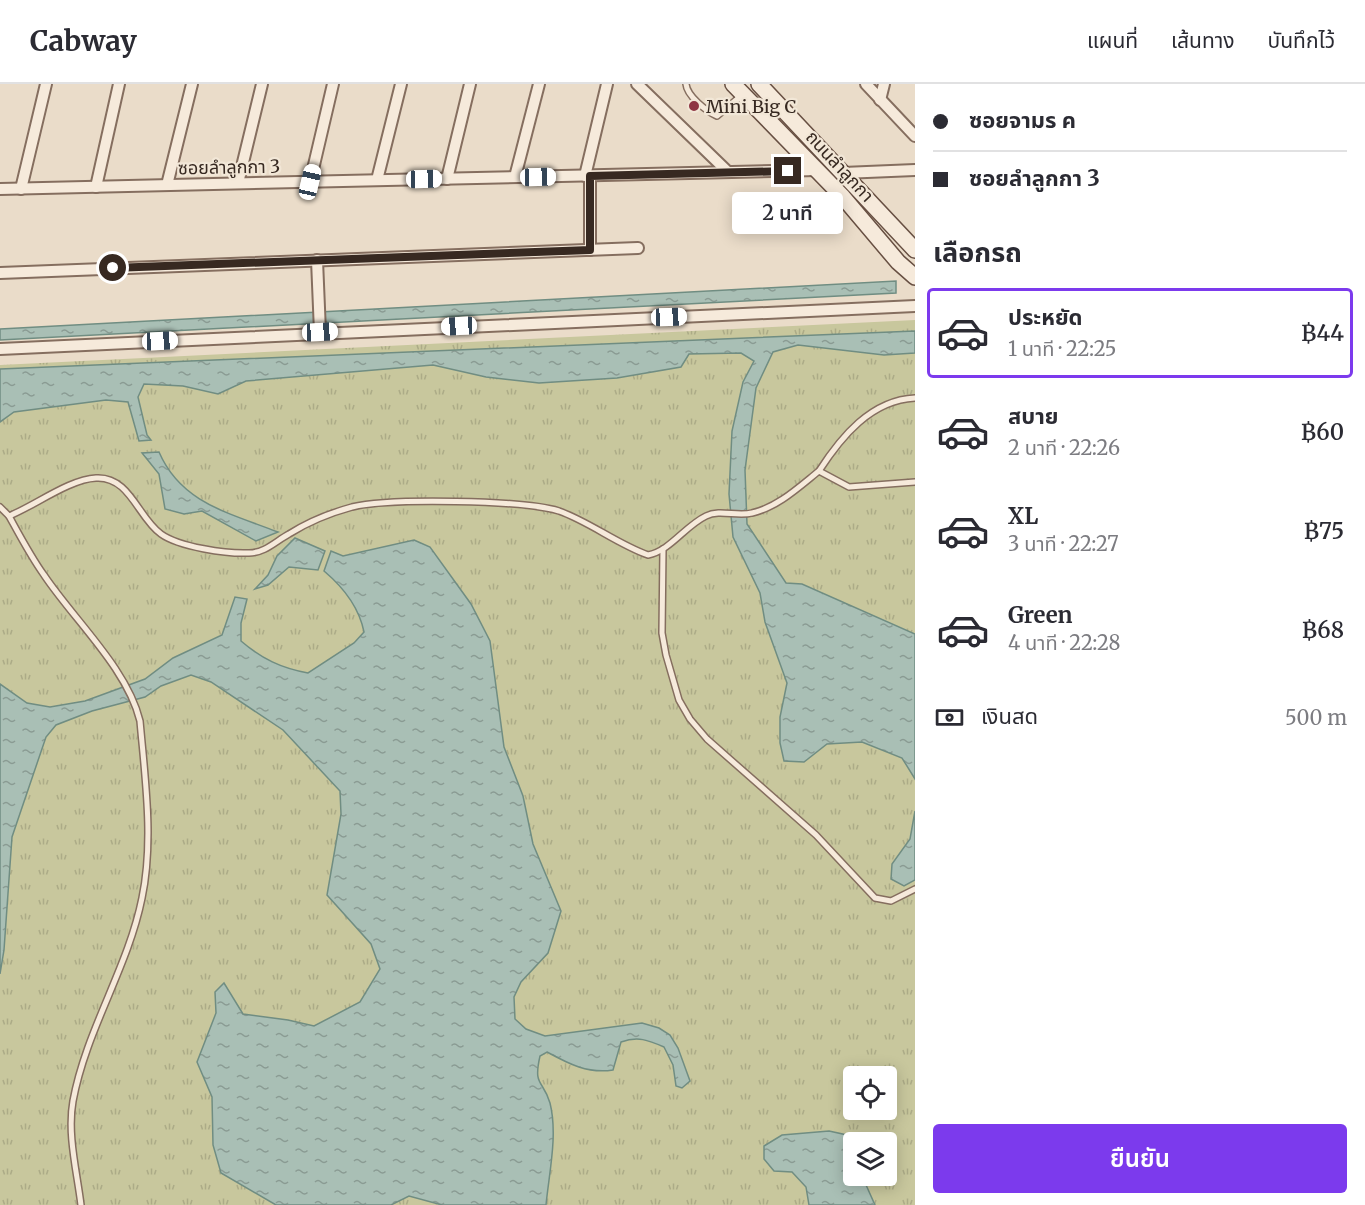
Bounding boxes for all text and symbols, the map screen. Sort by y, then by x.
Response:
text: Cabway [30,23,137,59]
text: แผนที่ [1087,27,1138,54]
text: เส้นทาง [1171,27,1235,54]
text: บันทึกไว้ [1268,27,1335,54]
place label: Mini Big C [706,95,796,118]
marker: Mini Big C [687,99,701,113]
text: ซอยจามร ค [969,106,1076,134]
street label: ถนนลำลูกกา [800,125,879,207]
street label: ซอยลำลูกกา 3 [178,155,280,180]
route end [774,157,801,184]
car [297,162,323,202]
text: ซอยลำลูกกา 3 [969,164,1100,192]
car [520,168,556,186]
car [406,170,442,188]
callout: 2 นาที [732,192,844,234]
text: 2 นาที [762,200,813,225]
text: เลือกรถ [933,235,1022,269]
route start [99,254,126,281]
text: ประหยัด [1008,303,1083,331]
icon: car [936,306,990,360]
car [651,307,687,327]
car [441,316,477,336]
text: ฿44 [1301,319,1344,347]
car [302,322,338,342]
car [142,331,178,351]
text: 1 นาที · 22:25 [1008,336,1116,361]
text: สบาย [1008,402,1058,430]
icon: car [936,405,990,459]
text: ฿60 [1301,418,1344,446]
text: 2 นาที · 22:26 [1008,435,1120,460]
text: XL [1008,502,1038,530]
icon: car [936,504,990,558]
text: ฿75 [1304,517,1344,545]
text: 3 นาที · 22:27 [1008,531,1119,556]
text: Green [1008,601,1072,629]
icon: car [936,603,990,657]
text: ฿68 [1302,616,1344,644]
text: 4 นาที · 22:28 [1008,630,1120,655]
icon: cash [933,701,966,734]
text: เงินสด [981,702,1038,730]
text: 500 m [1285,705,1347,730]
map controls [843,1066,897,1186]
button: locate [843,1066,897,1120]
button: ยืนยัน [933,1124,1347,1193]
button: layers [843,1132,897,1186]

